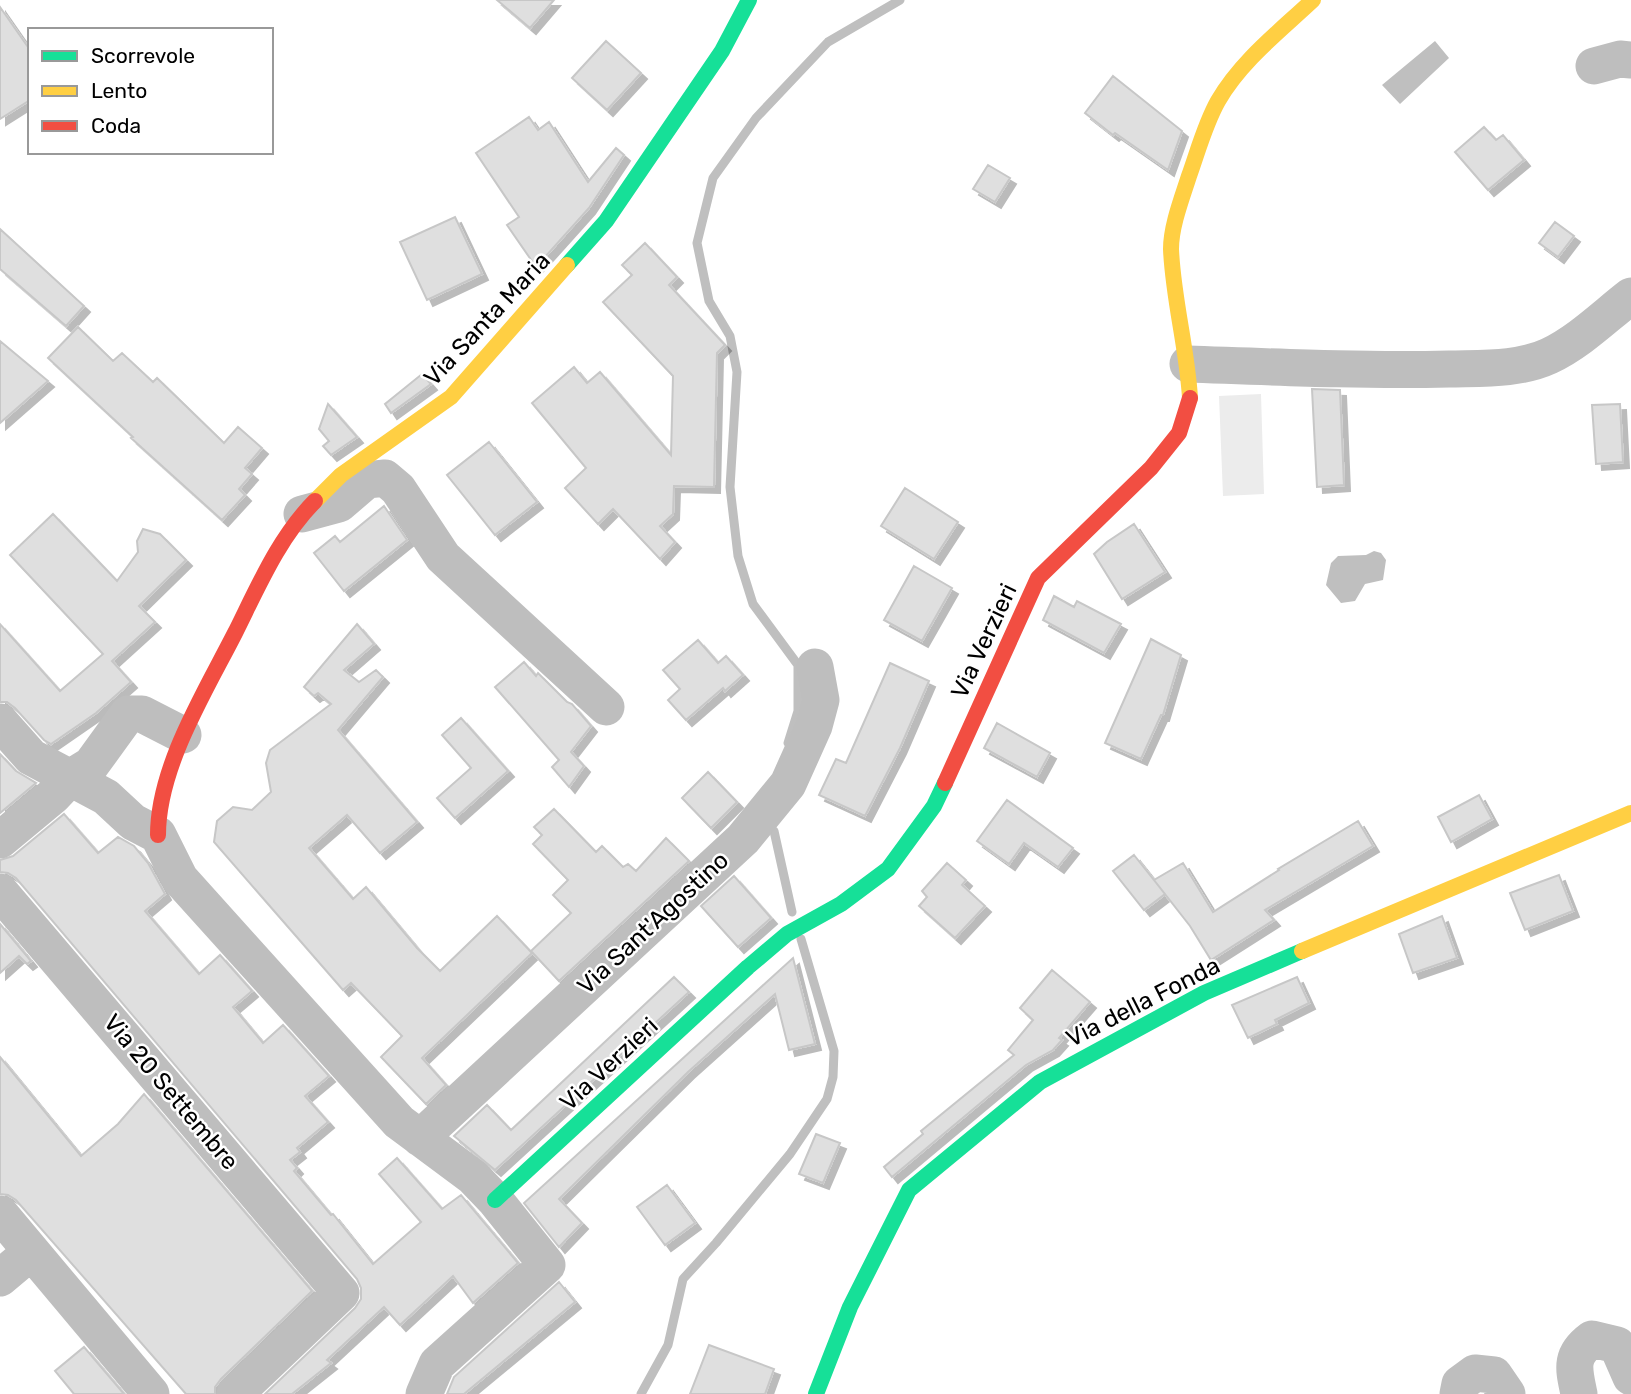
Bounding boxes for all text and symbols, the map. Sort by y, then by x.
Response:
legend [28,28,273,154]
text: Scorrevole [91,43,195,68]
text: Lento [91,78,147,103]
text: Coda [91,113,141,138]
street label: Via Santa Maria [418,247,556,391]
street label: Via Verzieri [945,579,1023,703]
street label: Via Sant'Agostino [572,846,734,1000]
street label: Via della Fonda [1061,951,1225,1053]
street label: Via 20 Settembre [98,1009,244,1175]
street label: Via Verzieri [554,1012,664,1116]

